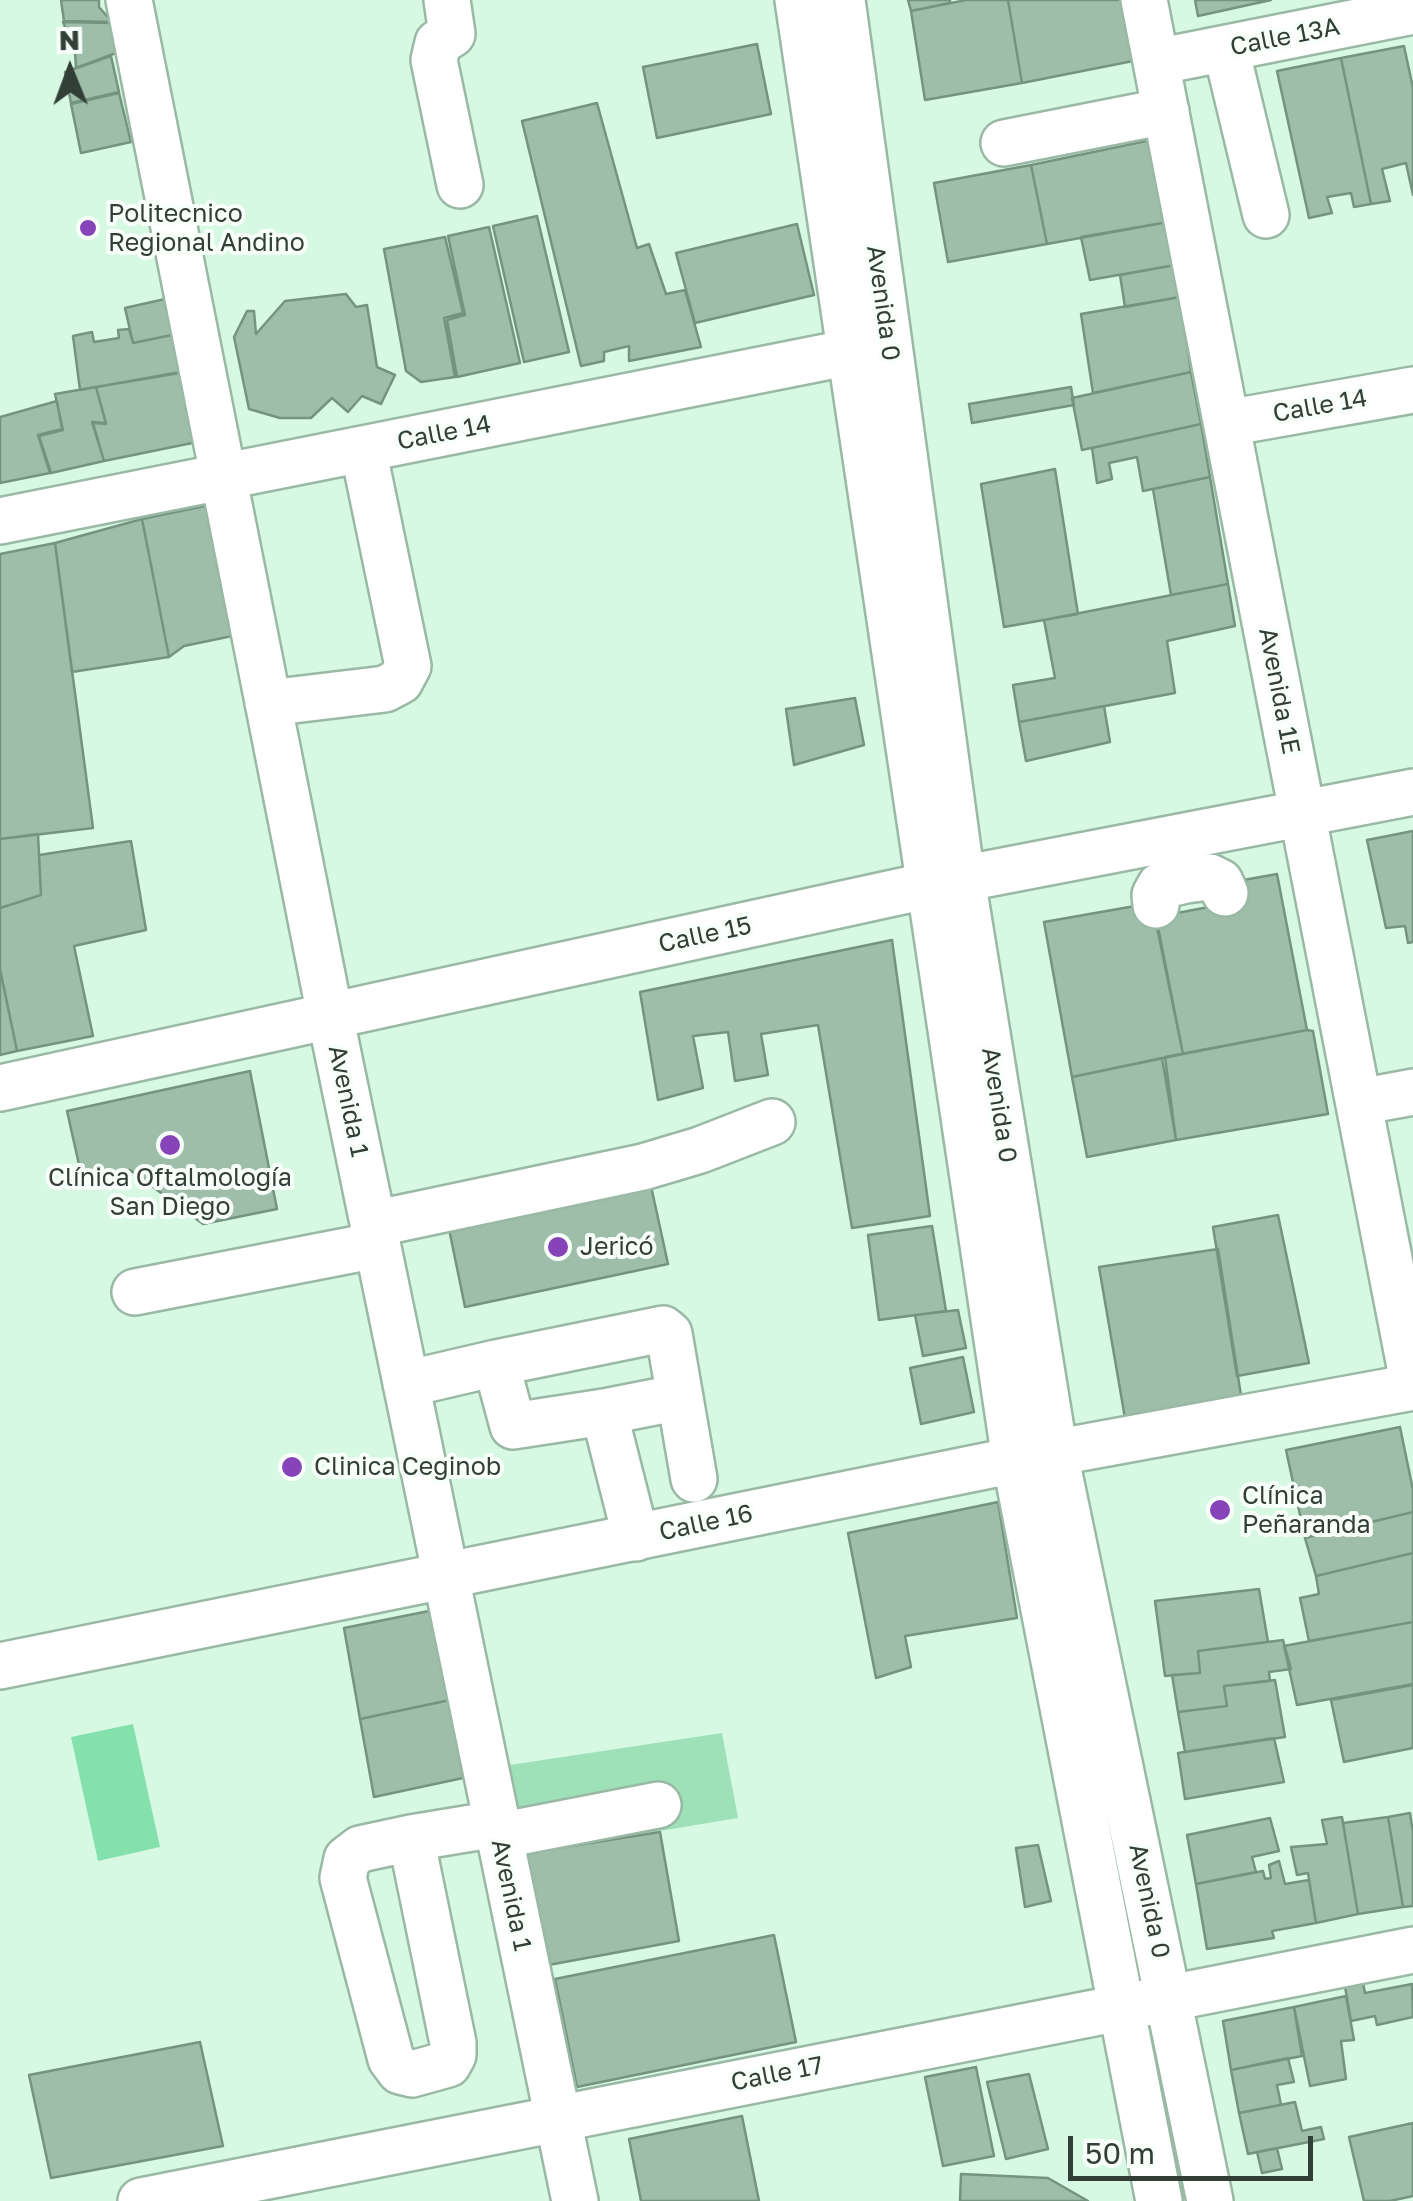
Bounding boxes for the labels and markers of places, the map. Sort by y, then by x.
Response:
place label: Politecnico Regional Andino [108,199,305,258]
marker: Politecnico Regional Andino [77,217,99,239]
marker: Clínica Oftalmología San Diego [157,1132,183,1158]
place label: Clínica Oftalmología San Diego [48,1163,292,1222]
place label: Jericó [580,1232,653,1262]
marker: Jericó [545,1234,571,1260]
place label: Clinica Ceginob [314,1452,501,1482]
marker: Clinica Ceginob [279,1454,305,1480]
place label: Clínica Peñaranda [1242,1481,1371,1540]
marker: Clínica Peñaranda [1207,1497,1233,1523]

